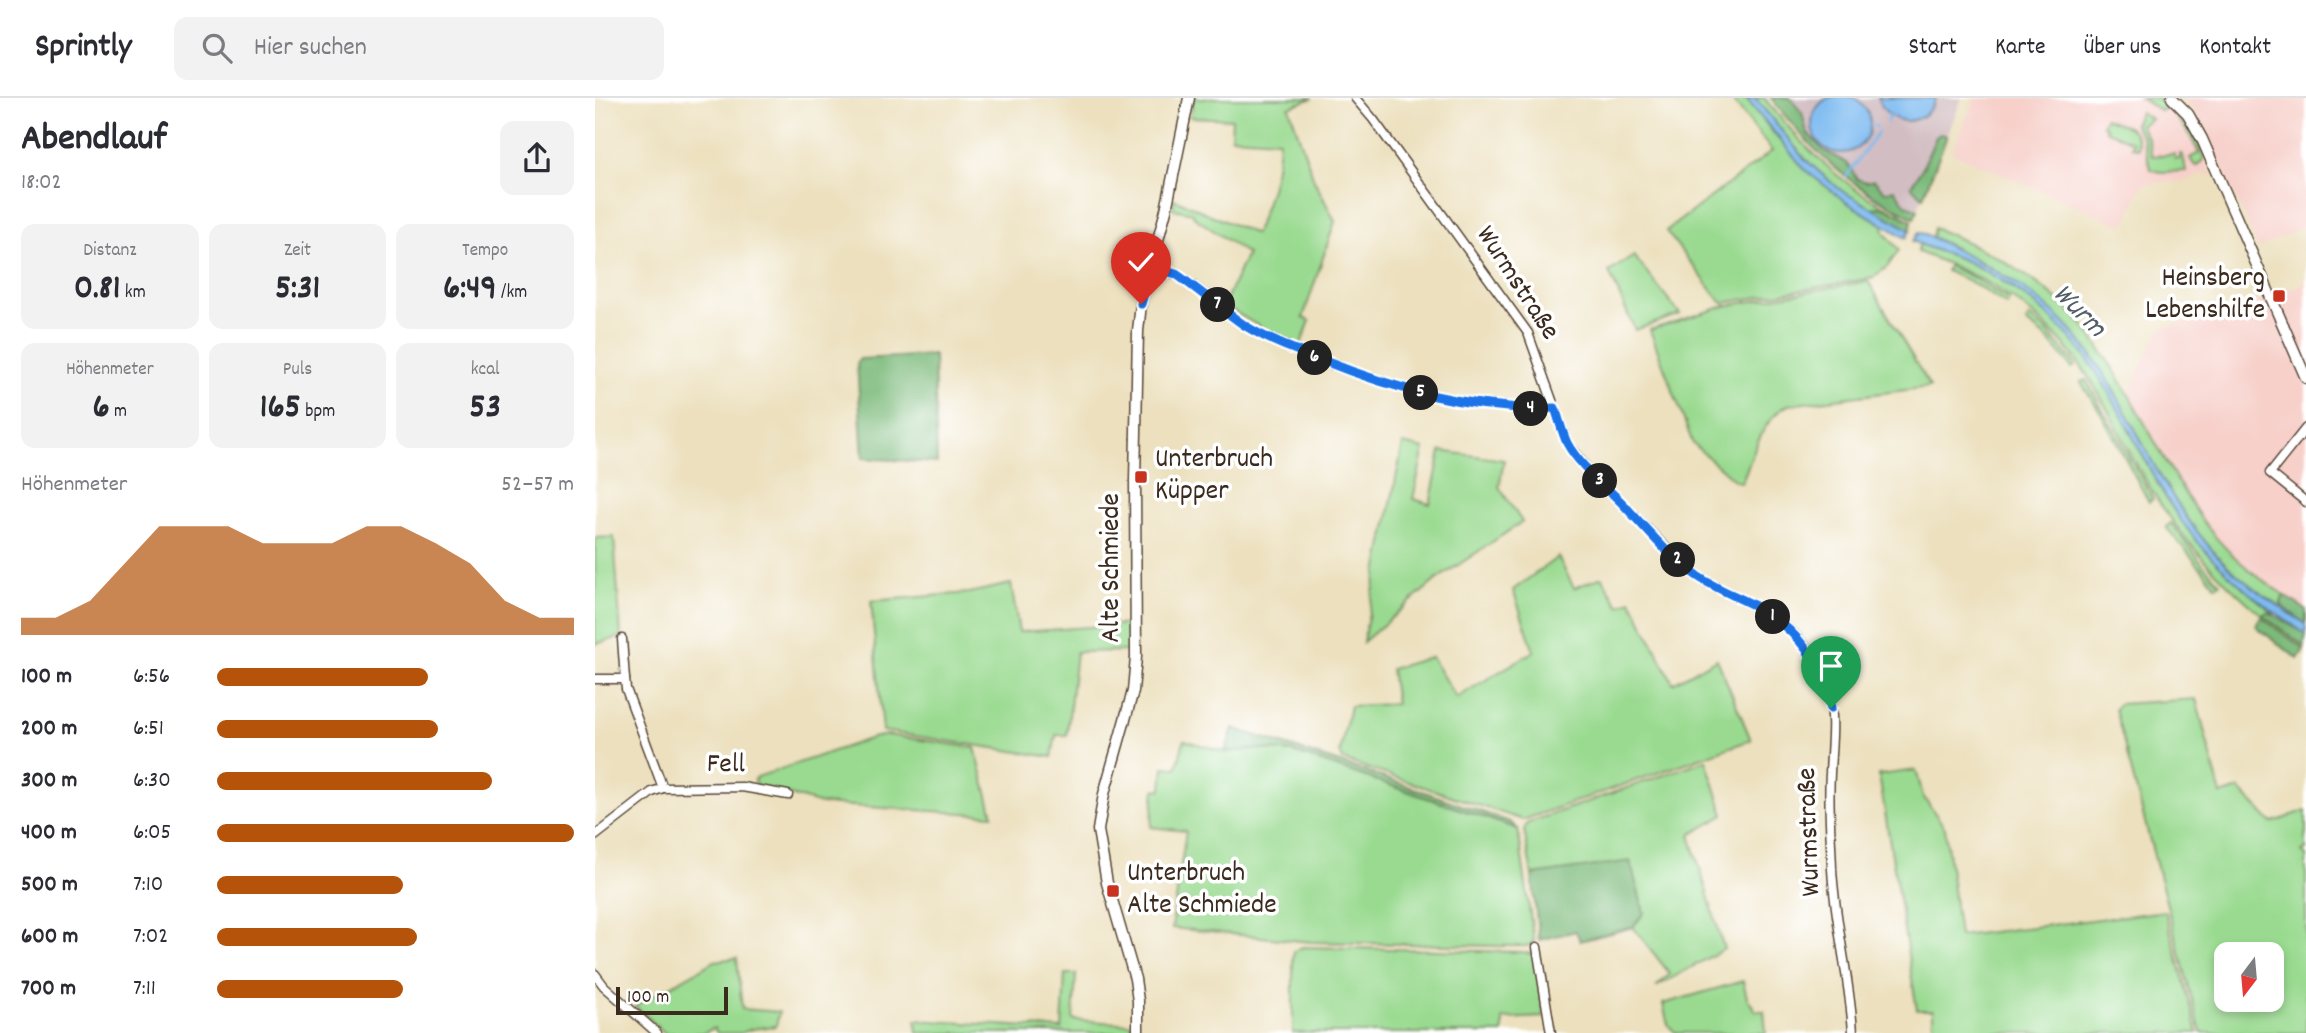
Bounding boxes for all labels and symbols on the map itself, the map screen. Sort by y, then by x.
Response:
street label: Wurmstraße [1464,219,1568,349]
pin [1111,232,1171,304]
place label: Heinsberg Lebenshilfe [2145,260,2265,332]
water label: Wurm [2041,275,2115,349]
pin: 7 [1201,288,1235,322]
marker: Heinsberg Lebenshilfe [2271,288,2287,304]
pin: 6 [1297,341,1333,376]
pin: 5 [1403,376,1439,410]
pin: 4 [1513,392,1549,426]
place label: Unterbruch Küpper [1155,441,1273,513]
pin: 3 [1583,464,1618,498]
marker: Unterbruch Küpper [1133,469,1149,485]
street label: Alte Schmiede [1093,493,1133,643]
pin: 2 [1661,542,1695,578]
pin: 1 [1755,600,1791,634]
pin [1801,636,1861,708]
street label: Fell [707,746,746,786]
street label: Wurmstraße [1789,767,1833,897]
place label: Unterbruch Alte Schmiede [1127,855,1277,927]
marker: Unterbruch Alte Schmiede [1105,883,1121,899]
north arrow [2214,942,2284,1012]
scale bar [616,984,728,1016]

